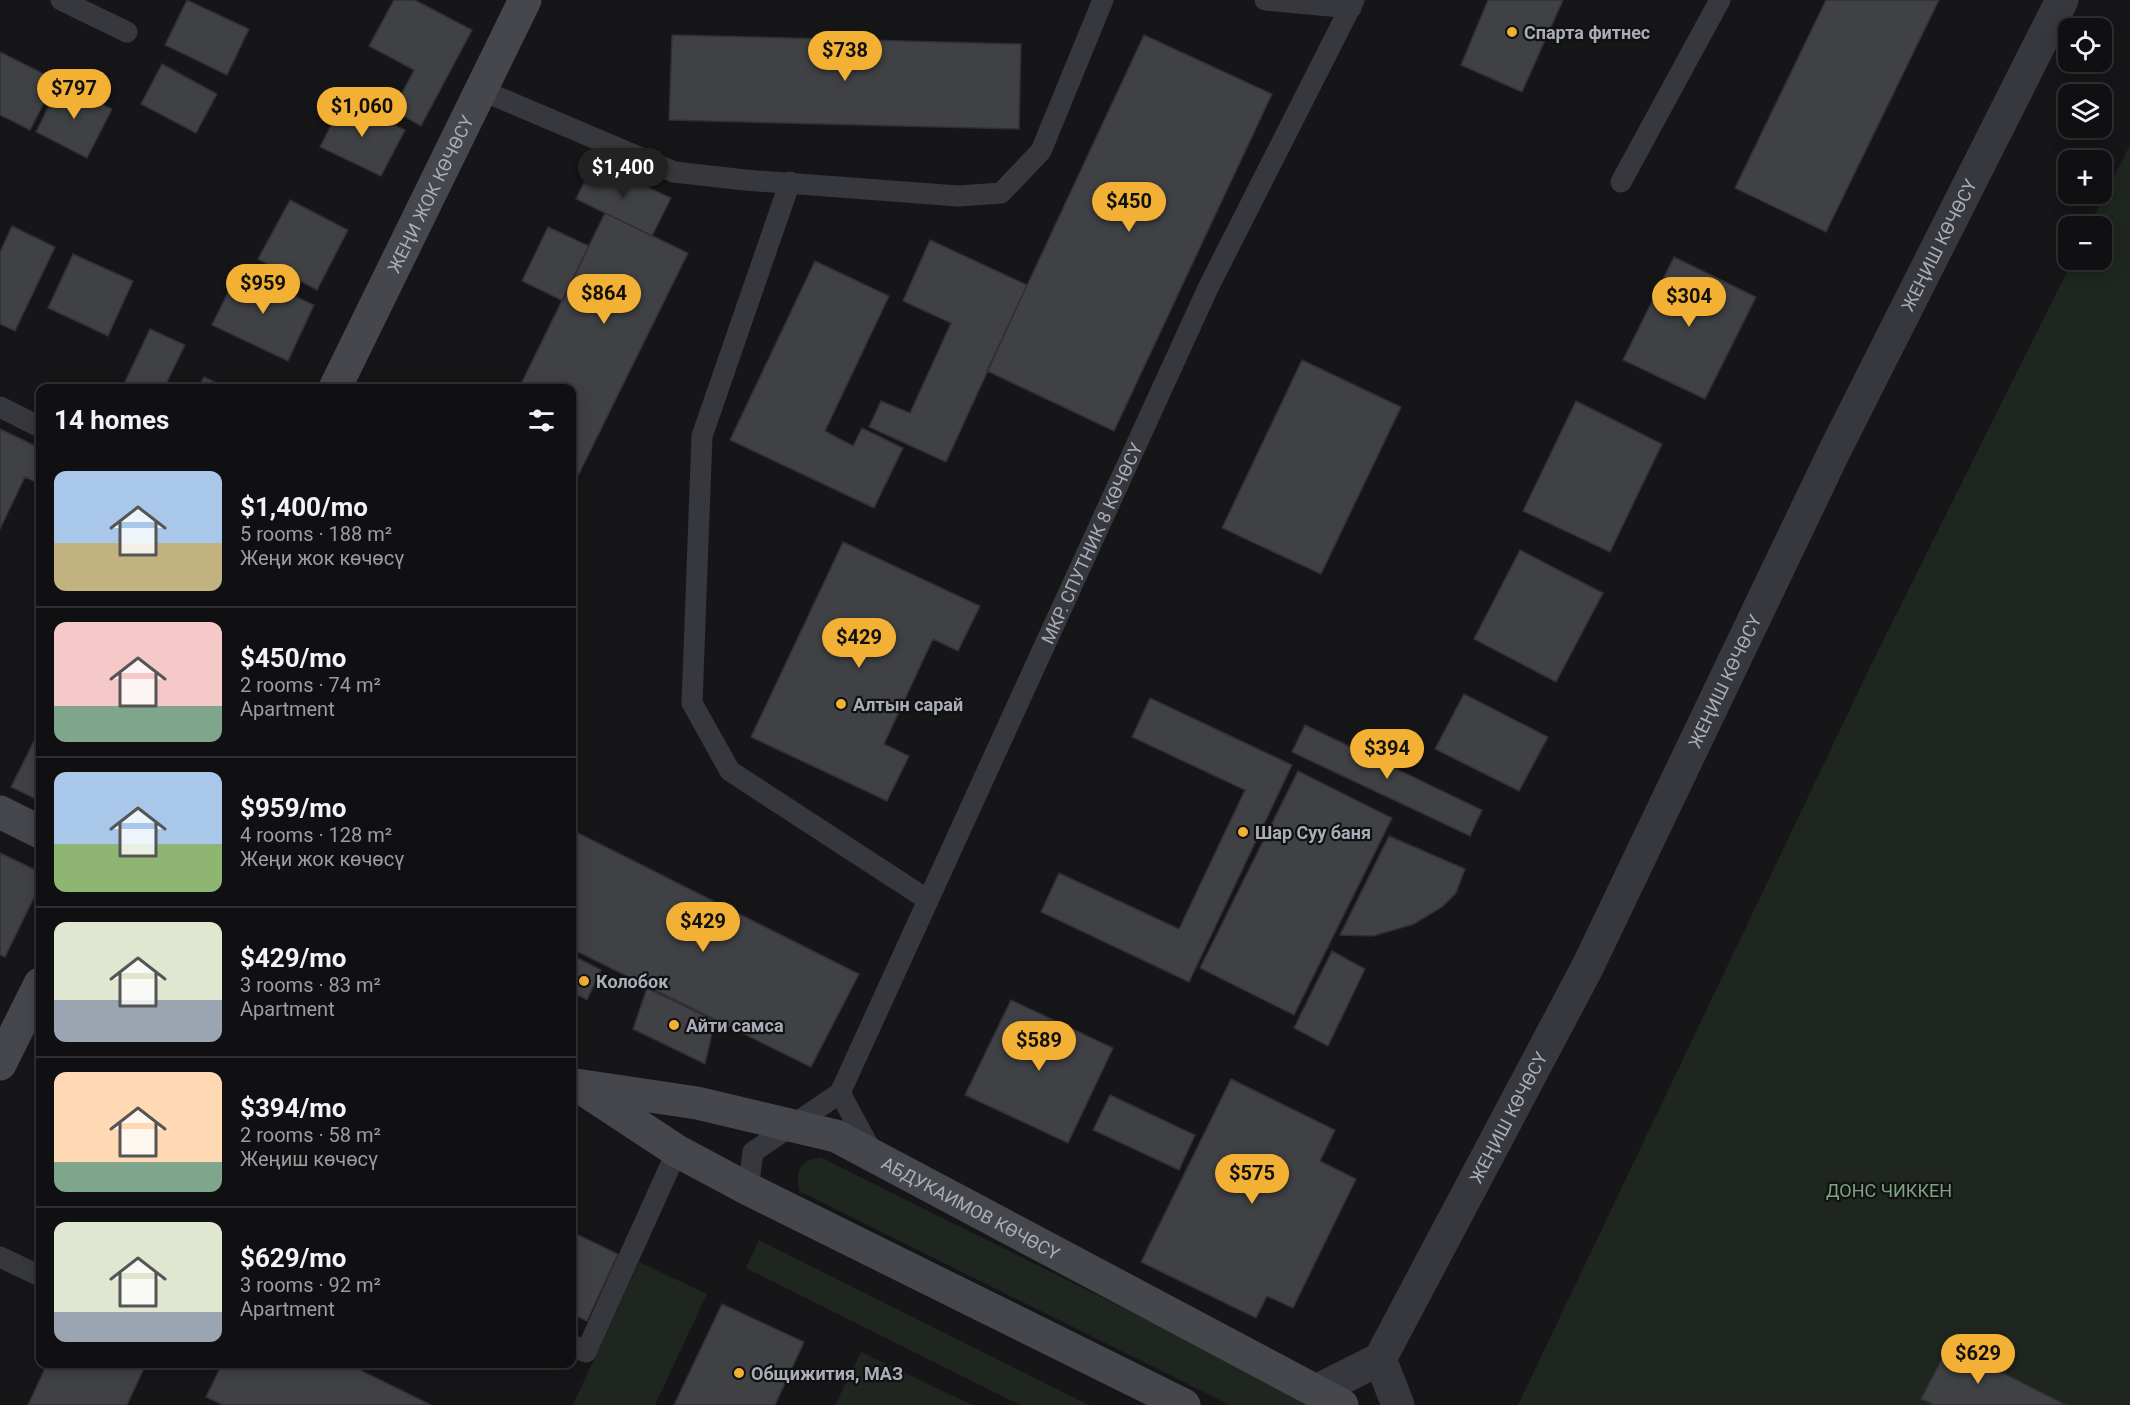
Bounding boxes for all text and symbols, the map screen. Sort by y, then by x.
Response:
map controls [2058,18,2112,270]
button: locate [2058,18,2112,72]
place label: Спарта фитнес [1524,22,1650,43]
marker: Спарта фитнес [1505,25,1519,39]
pin: $738 [809,31,881,82]
text: $738 [822,38,868,62]
pin: $797 [38,69,110,120]
text: $797 [51,76,97,100]
button: layers [2058,84,2112,138]
pin: $1,060 [313,87,411,138]
text: $1,060 [331,94,393,118]
street label: ЖЕҢИ ЖОК КӨЧӨСҮ [383,112,477,276]
pin: $1,400 [574,148,672,199]
button: + [2058,150,2112,204]
text: $1,400 [592,155,654,179]
street label: ЖЕҢИШ КӨЧӨСҮ [1896,175,1981,314]
pin: $450 [1093,182,1165,233]
text: $450 [1106,189,1152,213]
button: − [2058,216,2112,270]
pin: $959 [227,264,299,315]
text: $959 [240,271,286,295]
pin: $864 [568,274,640,325]
pin: $304 [1653,277,1725,328]
text: $864 [581,281,627,305]
text: $304 [1666,284,1712,308]
icon: filters [525,404,558,437]
text: 14 homes [54,405,169,435]
street label: МКР. СПУТНИК 8 КӨЧӨСҮ [1036,439,1146,647]
text: $1,400/mo [240,492,368,522]
icon: home [102,495,174,567]
text: 5 rooms · 188 m² [240,522,392,546]
text: Жеңи жок көчөсү [240,546,404,570]
street label: ЖЕҢИШ КӨЧӨСҮ [1684,611,1765,751]
pin: $429 [823,618,895,669]
text: $429 [836,625,882,649]
text: $450/mo [240,643,347,673]
icon: home [102,646,174,718]
text: 2 rooms · 74 m² [240,673,381,697]
place label: Алтын сарай [853,694,963,715]
text: Apartment [240,697,335,721]
marker: Алтын сарай [834,697,848,711]
pin: $394 [1351,729,1423,780]
text: $394 [1364,736,1410,760]
text: $959/mo [240,793,347,823]
icon: home [102,796,174,868]
place label: Шар Суу баня [1255,822,1371,843]
text: 4 rooms · 128 m² [240,823,392,847]
marker: Шар Суу баня [1236,825,1250,839]
text: Жеңи жок көчөсү [240,847,404,871]
pin: $429 [667,902,739,953]
text: $429 [680,909,726,933]
text: $429/mo [240,943,347,973]
icon: home [102,946,174,1018]
place label: Колобок [596,971,669,992]
text: 3 rooms · 83 m² [240,973,381,997]
marker: Колобок [577,974,591,988]
text: Apartment [240,997,335,1021]
place label: Айти самса [686,1015,784,1036]
marker: Айти самса [667,1018,681,1032]
pin: $589 [1003,1021,1075,1072]
text: $589 [1016,1028,1062,1052]
street label: ЖЕҢИШ КӨЧӨСҮ [1465,1048,1551,1186]
text: $394/mo [240,1093,347,1123]
icon: home [102,1096,174,1168]
text: 2 rooms · 58 m² [240,1123,381,1147]
text: Жеңиш көчөсү [240,1147,378,1171]
street label: АБДУКАИМОВ КӨЧӨСҮ [878,1152,1064,1264]
pin: $575 [1216,1154,1288,1205]
text: $575 [1229,1161,1275,1185]
park label: ДОНС ЧИККЕН [1826,1180,1952,1201]
text: $629/mo [240,1243,347,1273]
icon: home [102,1246,174,1318]
text: 3 rooms · 92 m² [240,1273,381,1297]
text: Apartment [240,1297,335,1321]
pin: $629 [1942,1334,2014,1385]
text: $629 [1955,1341,2001,1365]
place label: Общижития, МАЗ [751,1363,903,1384]
marker: Общижития, МАЗ [732,1366,746,1380]

